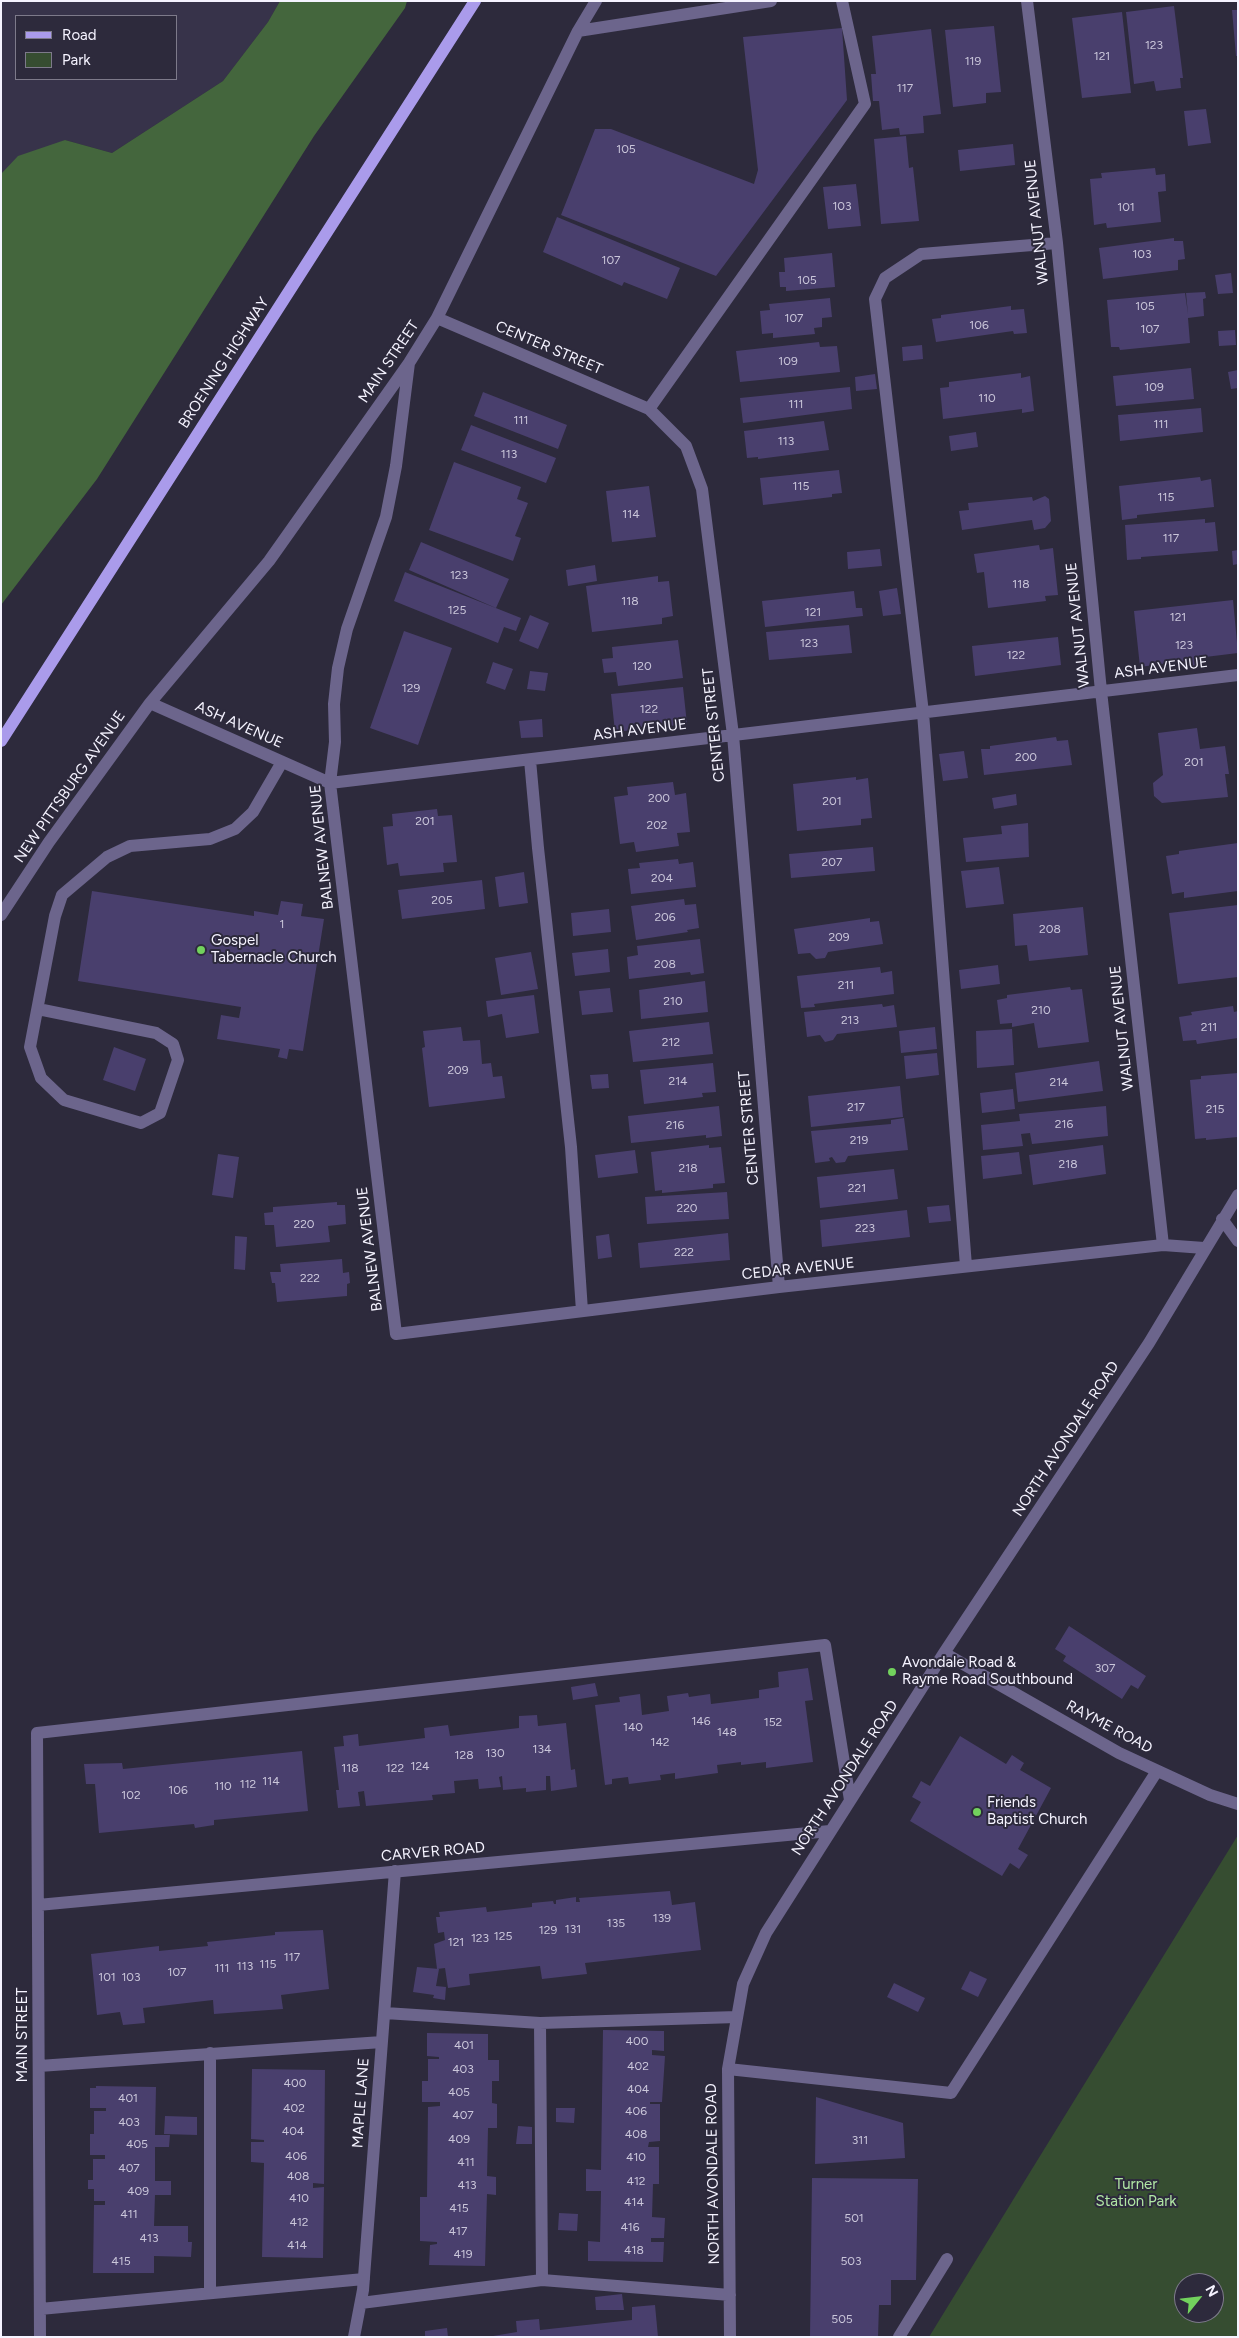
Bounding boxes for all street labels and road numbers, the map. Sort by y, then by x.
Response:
street label: WALNUT AVENUE [1021,159,1053,285]
street label: BROENING HIGHWAY [175,294,273,432]
street label: CENTER STREET [493,317,605,379]
street label: MAIN STREET [355,318,423,406]
street label: WALNUT AVENUE [1062,562,1094,688]
street label: ASH AVENUE [1113,653,1209,683]
street label: CENTER STREET [699,667,729,783]
street label: ASH AVENUE [192,698,286,752]
street label: NEW PITTSBURG AVENUE [11,708,129,866]
street label: ASH AVENUE [592,715,688,745]
street label: BALNEW AVENUE [306,784,338,910]
street label: WALNUT AVENUE [1106,965,1138,1091]
street label: CENTER STREET [735,1070,763,1186]
street label: BALNEW AVENUE [353,1186,387,1312]
street label: CEDAR AVENUE [741,1254,855,1284]
street label: NORTH AVONDALE ROAD [1009,1358,1123,1520]
street label: NORTH AVONDALE ROAD [788,1697,902,1859]
street label: RAYME ROAD [1063,1697,1155,1757]
street label: CARVER ROAD [380,1838,486,1866]
street label: MAIN STREET [14,1987,32,2083]
street label: MAPLE LANE [349,2057,373,2149]
street label: NORTH AVONDALE ROAD [702,2083,724,2265]

